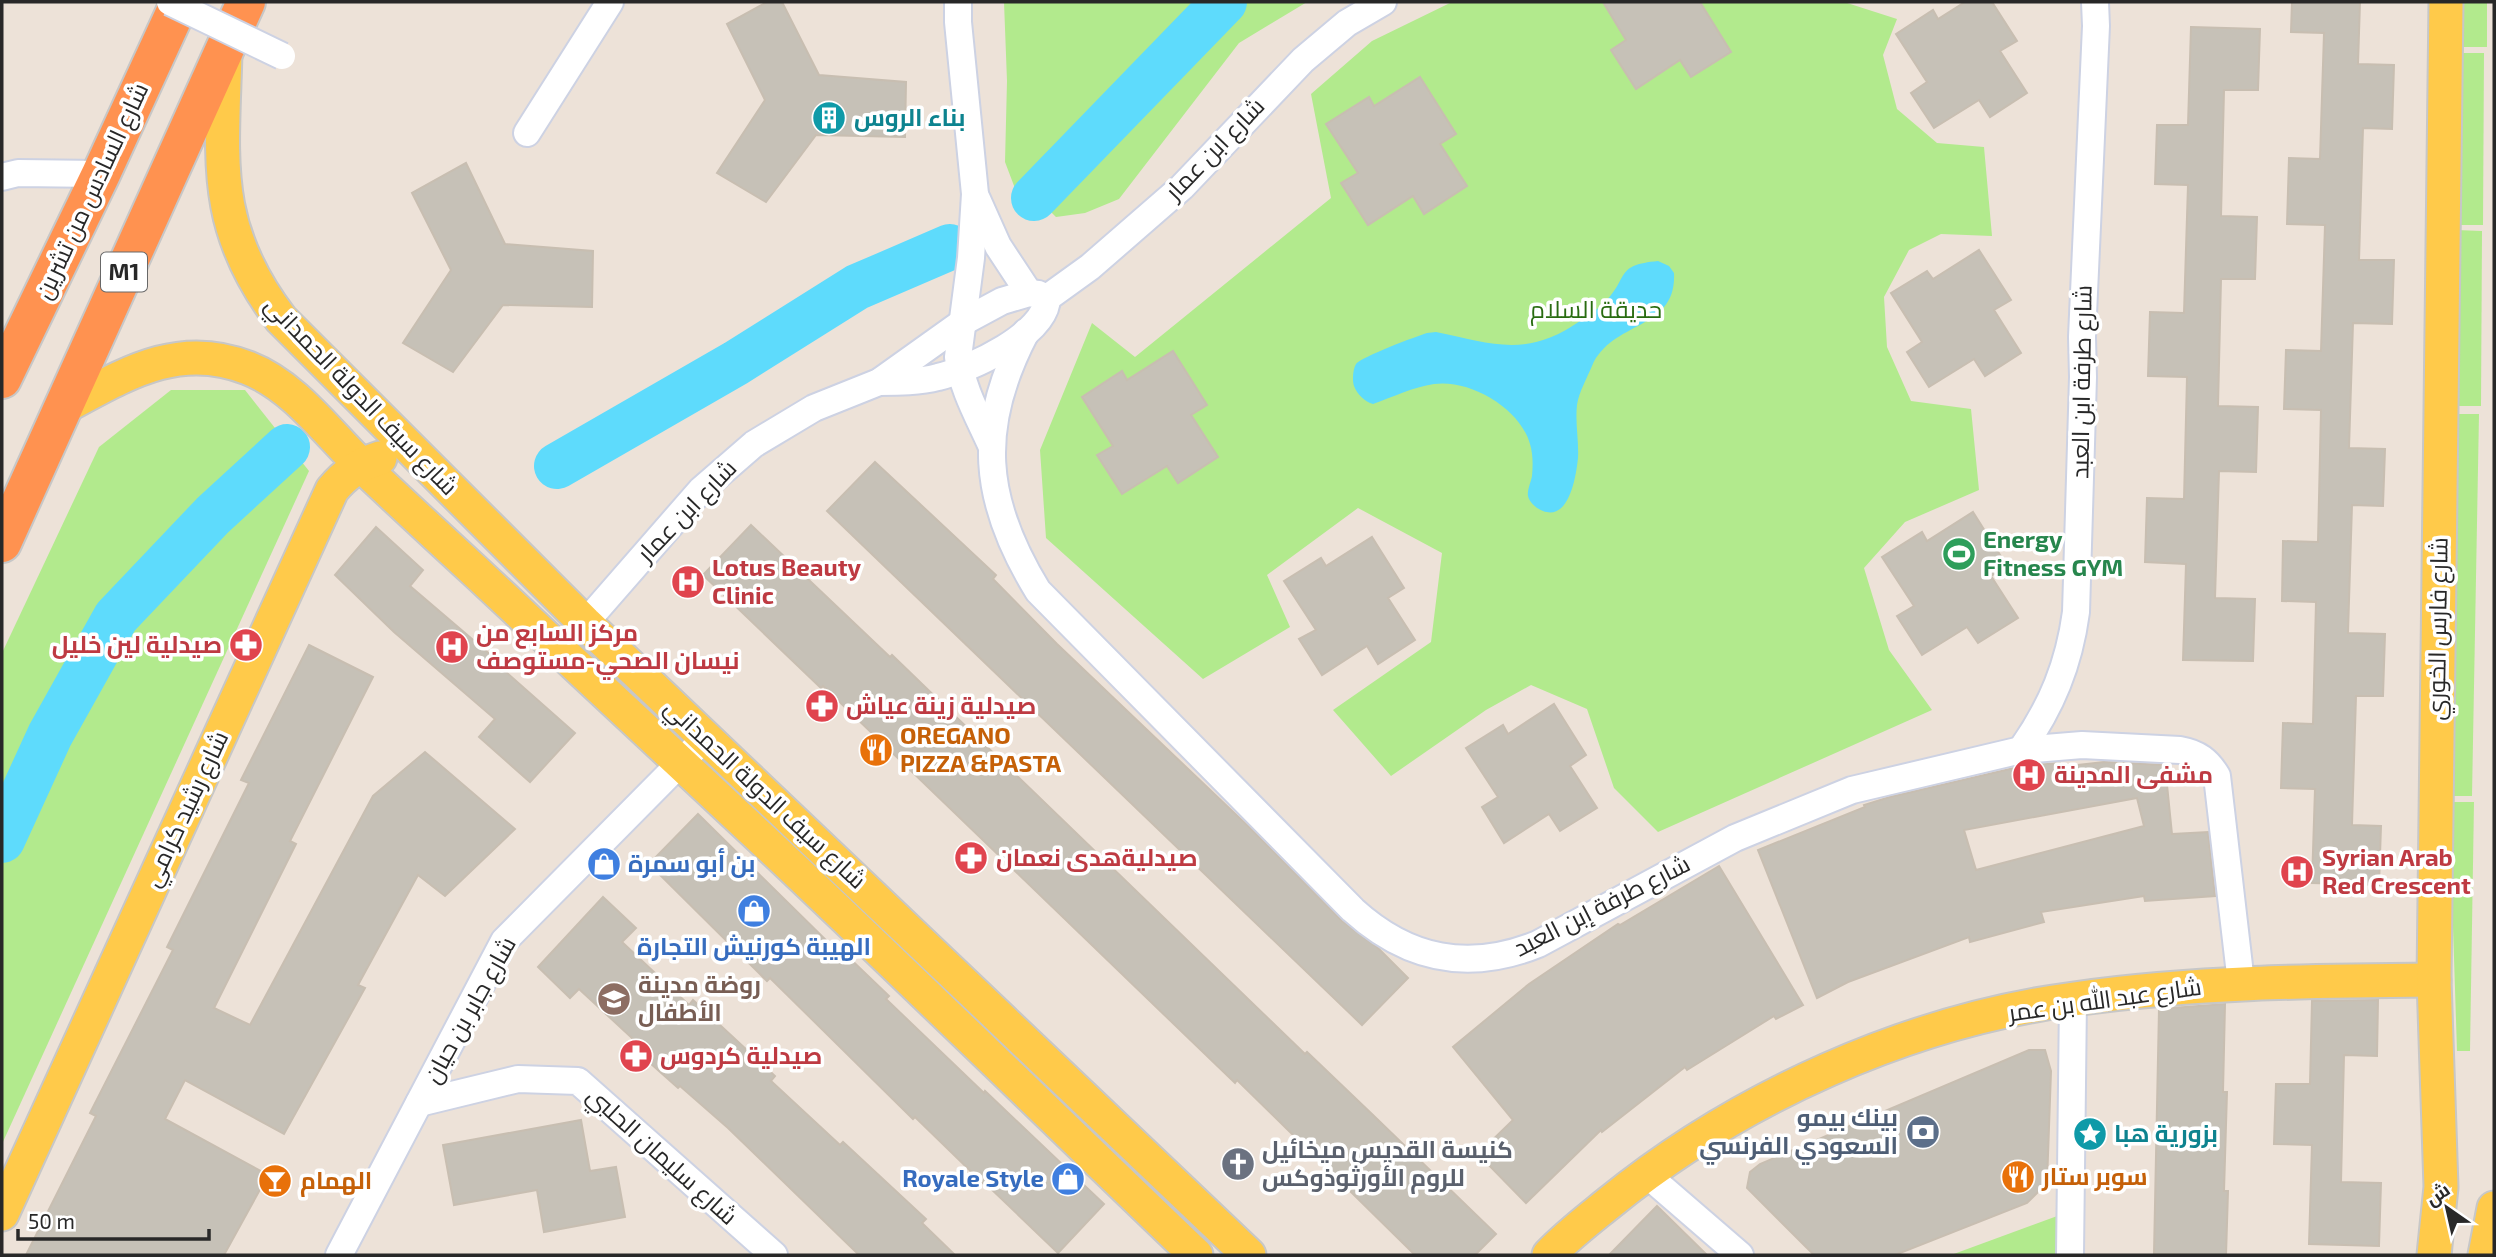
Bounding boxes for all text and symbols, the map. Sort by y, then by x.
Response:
street label: شارع السادس من تشرين [28,78,156,304]
street label: شارع ابن عمار [1157,91,1272,209]
building icon: بناء الروس [810,99,848,137]
place label: بناء الروس [854,102,965,132]
road number: M1 [101,252,147,292]
street label: شارع طرفة ابن العبد [2064,285,2100,479]
street label: شارع سيف الدولة الحمداني [255,290,465,504]
park label: حديقة السلام [1530,294,1662,326]
street label: شارع ابن عمار [629,453,744,571]
place label: Energy Fitness GYM [1983,524,2123,581]
sports icon: Energy Fitness GYM [1940,535,1978,573]
street label: شارع فارس الخوري [2420,537,2458,721]
place label: Lotus Beauty Clinic [712,552,862,609]
hospital icon: Lotus Beauty Clinic [669,563,707,601]
place label: مركز السابع من نيسان الصحي-مستوصف [476,617,739,680]
pharmacy icon: صيدلية لين خليل [227,626,265,664]
hospital icon: مركز السابع من نيسان الصحي-مستوصف [433,628,471,666]
place label: صيدلية لين خليل [52,629,222,659]
pharmacy icon: صيدلية زينة عياش [803,687,841,725]
place label: صيدلية زينة عياش [846,690,1036,720]
street label: شارع سيف الدولة الحمداني [655,692,873,898]
place label: OREGANO PIZZA &PASTA [900,720,1061,777]
street label: شارع رشيد كرامي [136,726,239,893]
restaurant icon: OREGANO PIZZA &PASTA [857,731,895,769]
hospital icon: مشفى المدينة [2010,756,2048,794]
place label: مشفى المدينة [2054,759,2213,789]
pharmacy icon: صيدليةهدى نعمان [952,839,990,877]
place label: صيدليةهدى نعمان [996,842,1198,872]
place label: Syrian Arab Red Crescent [2322,842,2471,899]
shop icon: بن أبو سمرة [585,845,623,883]
place label: بن أبو سمرة [628,848,756,878]
street label: شارع طرفة إبن العبد [1508,848,1696,964]
hospital icon: Syrian Arab Red Crescent [2278,853,2316,891]
shop icon: الهيبة كورنيش التجارة [735,892,773,930]
street label: شارع جابر بن حيان [416,931,524,1089]
place label: الهيبة كورنيش التجارة [637,931,871,961]
place label: روضة مدينة الأطفال [638,969,761,1027]
street label: شارع عبد الله بن عمر [2004,971,2204,1030]
school or university icon: روضة مدينة الأطفال [595,980,633,1018]
pharmacy icon: صيدلية كردوس [617,1037,655,1075]
place label: صيدلية كردوس [660,1040,822,1070]
street label: شارع سليمان الحلبي [578,1080,744,1234]
place label: بينك بيمو السعودي الفرنسي [1699,1102,1898,1165]
bank icon: بينك بيمو السعودي الفرنسي [1904,1113,1942,1151]
place icon: بزورية هبا [2071,1115,2109,1153]
place label: بزورية هبا [2114,1118,2218,1148]
place label: كنيسة القديس ميخائيل للروم الأورثوذوكس [1262,1134,1513,1194]
church icon: كنيسة القديس ميخائيل للروم الأورثوذوكس [1219,1145,1257,1183]
restaurant icon: سوبر ستار [1999,1158,2037,1196]
shop icon: Royale Style [1049,1160,1087,1198]
place label: سوبر ستار [2041,1161,2148,1191]
bar icon: الهمام [256,1162,294,1200]
place label: Royale Style [902,1163,1044,1192]
place label: الهمام [300,1165,372,1197]
north arrow [2412,1173,2482,1243]
text: ش [2421,1177,2454,1211]
scale bar [18,1198,208,1242]
text: 50 m [28,1208,75,1233]

